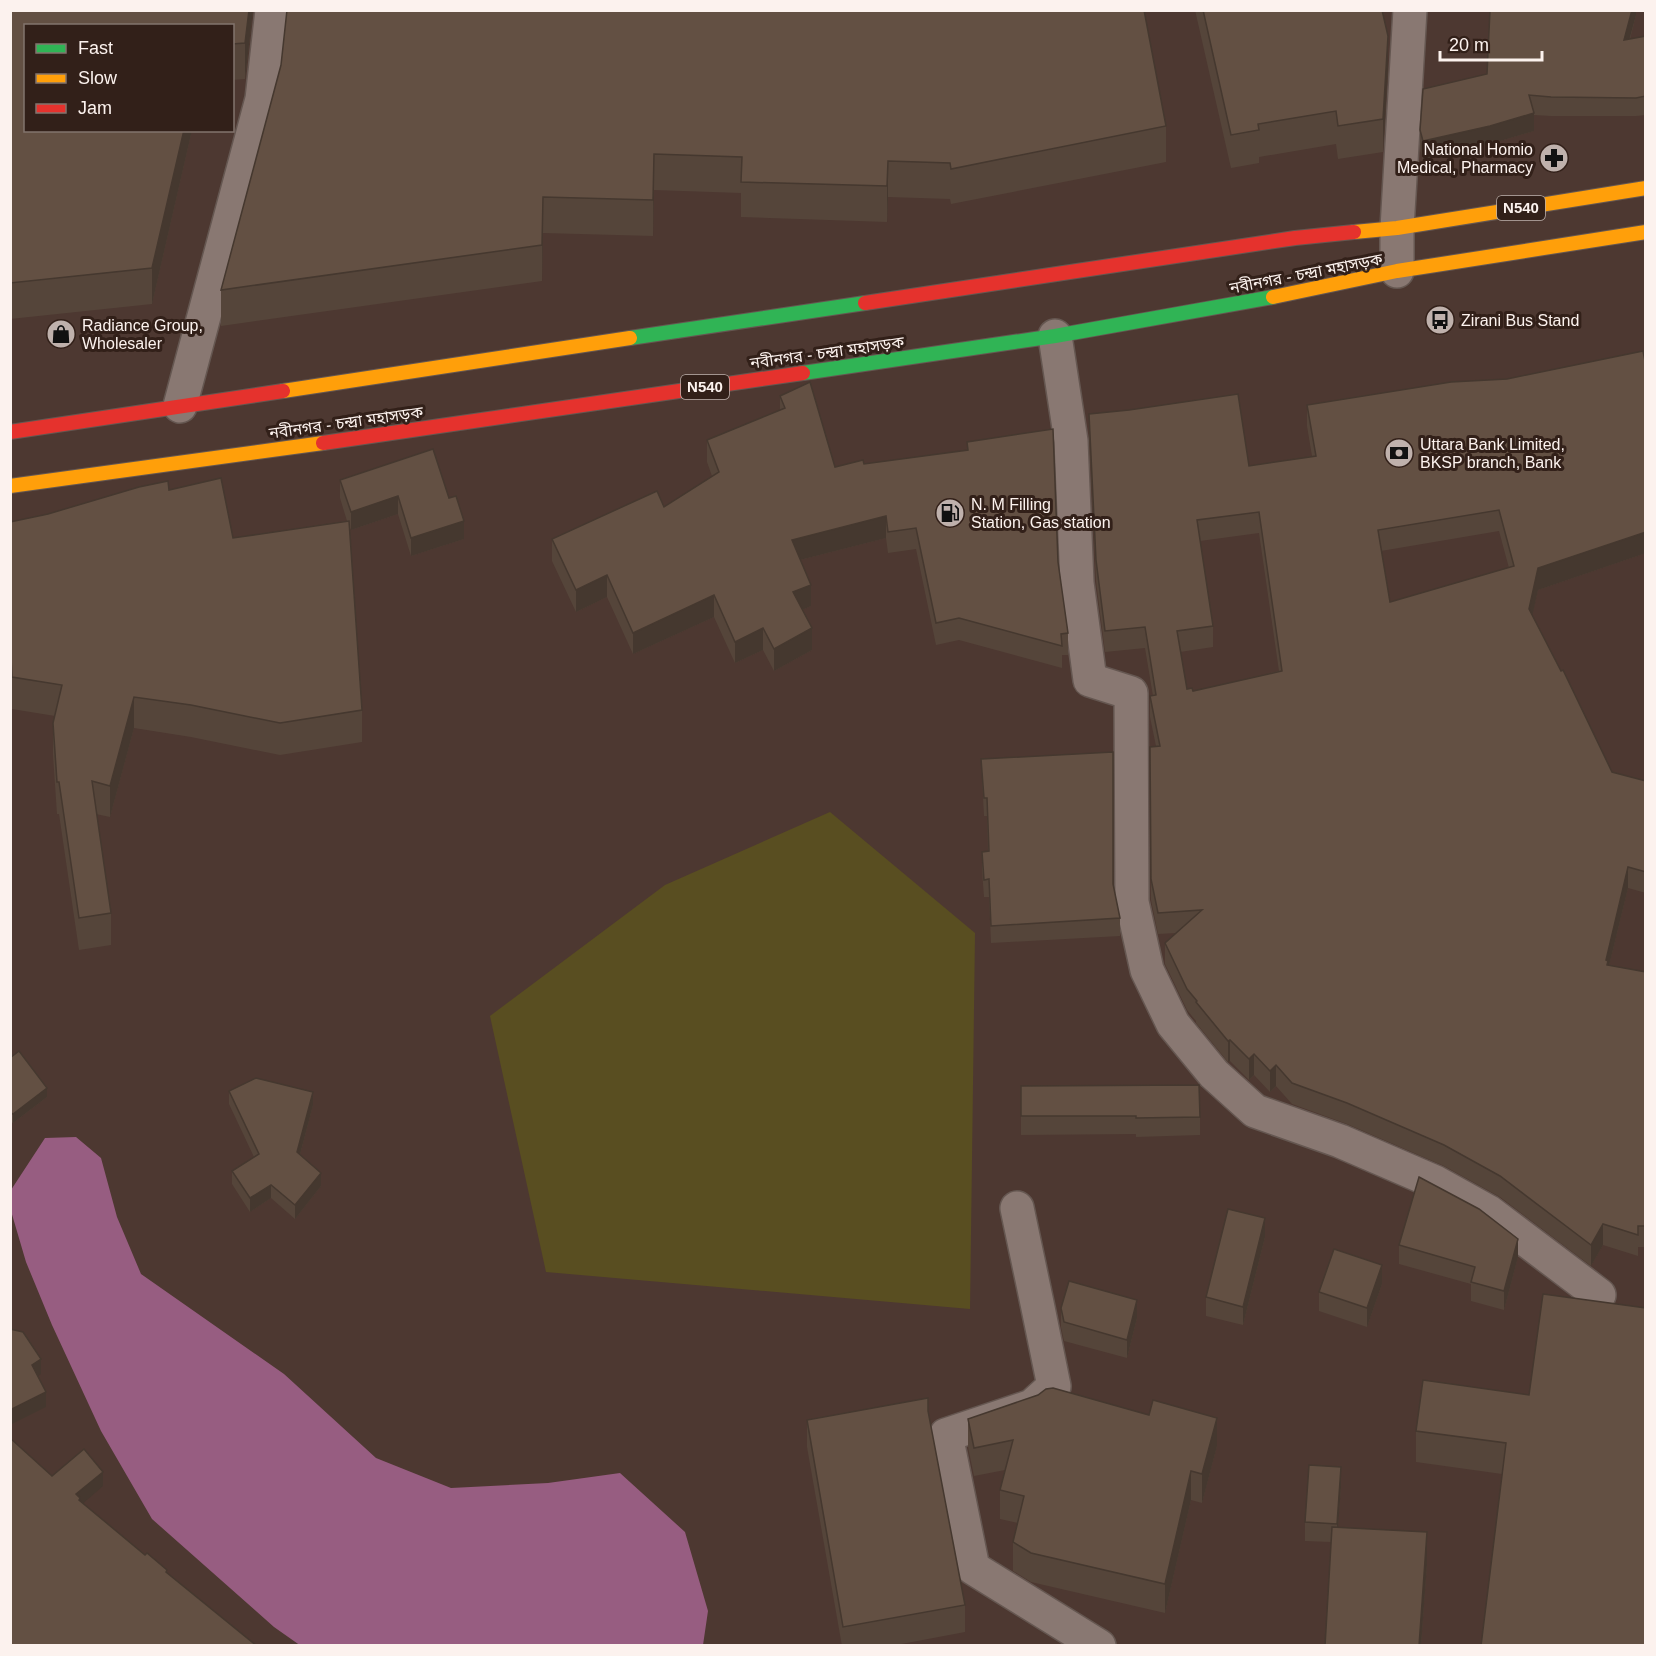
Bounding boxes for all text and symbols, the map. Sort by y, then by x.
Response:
legend [24,24,234,132]
scale bar [1440,24,1542,62]
text: 20 m [1449,35,1489,55]
text: Fast [78,38,113,58]
text: Slow [78,68,118,88]
text: Jam [78,98,112,118]
place label: National Homio Medical, Pharmacy [1397,141,1533,176]
pharmacy icon: National Homio Medical, Pharmacy [1538,142,1570,174]
road number: N540 [1497,196,1545,220]
street label: নবীনগর - চন্দ্রা মহাসড়ক [1227,249,1385,297]
bus stop icon: Zirani Bus Stand [1424,304,1456,336]
place label: Zirani Bus Stand [1461,312,1579,329]
place label: Radiance Group, Wholesaler [82,317,203,352]
shop icon: Radiance Group, Wholesaler [45,318,77,350]
street label: নবীনগর - চন্দ্রা মহাসড়ক [748,332,906,372]
road number: N540 [681,375,729,399]
street label: নবীনগর - চন্দ্রা মহাসড়ক [267,402,425,442]
place label: Uttara Bank Limited, BKSP branch, Bank [1420,436,1565,471]
bank icon: Uttara Bank Limited, BKSP branch, Bank [1383,437,1415,469]
place label: N. M Filling Station, Gas station [971,496,1111,531]
fuel station icon: N. M Filling Station, Gas station [934,497,966,529]

